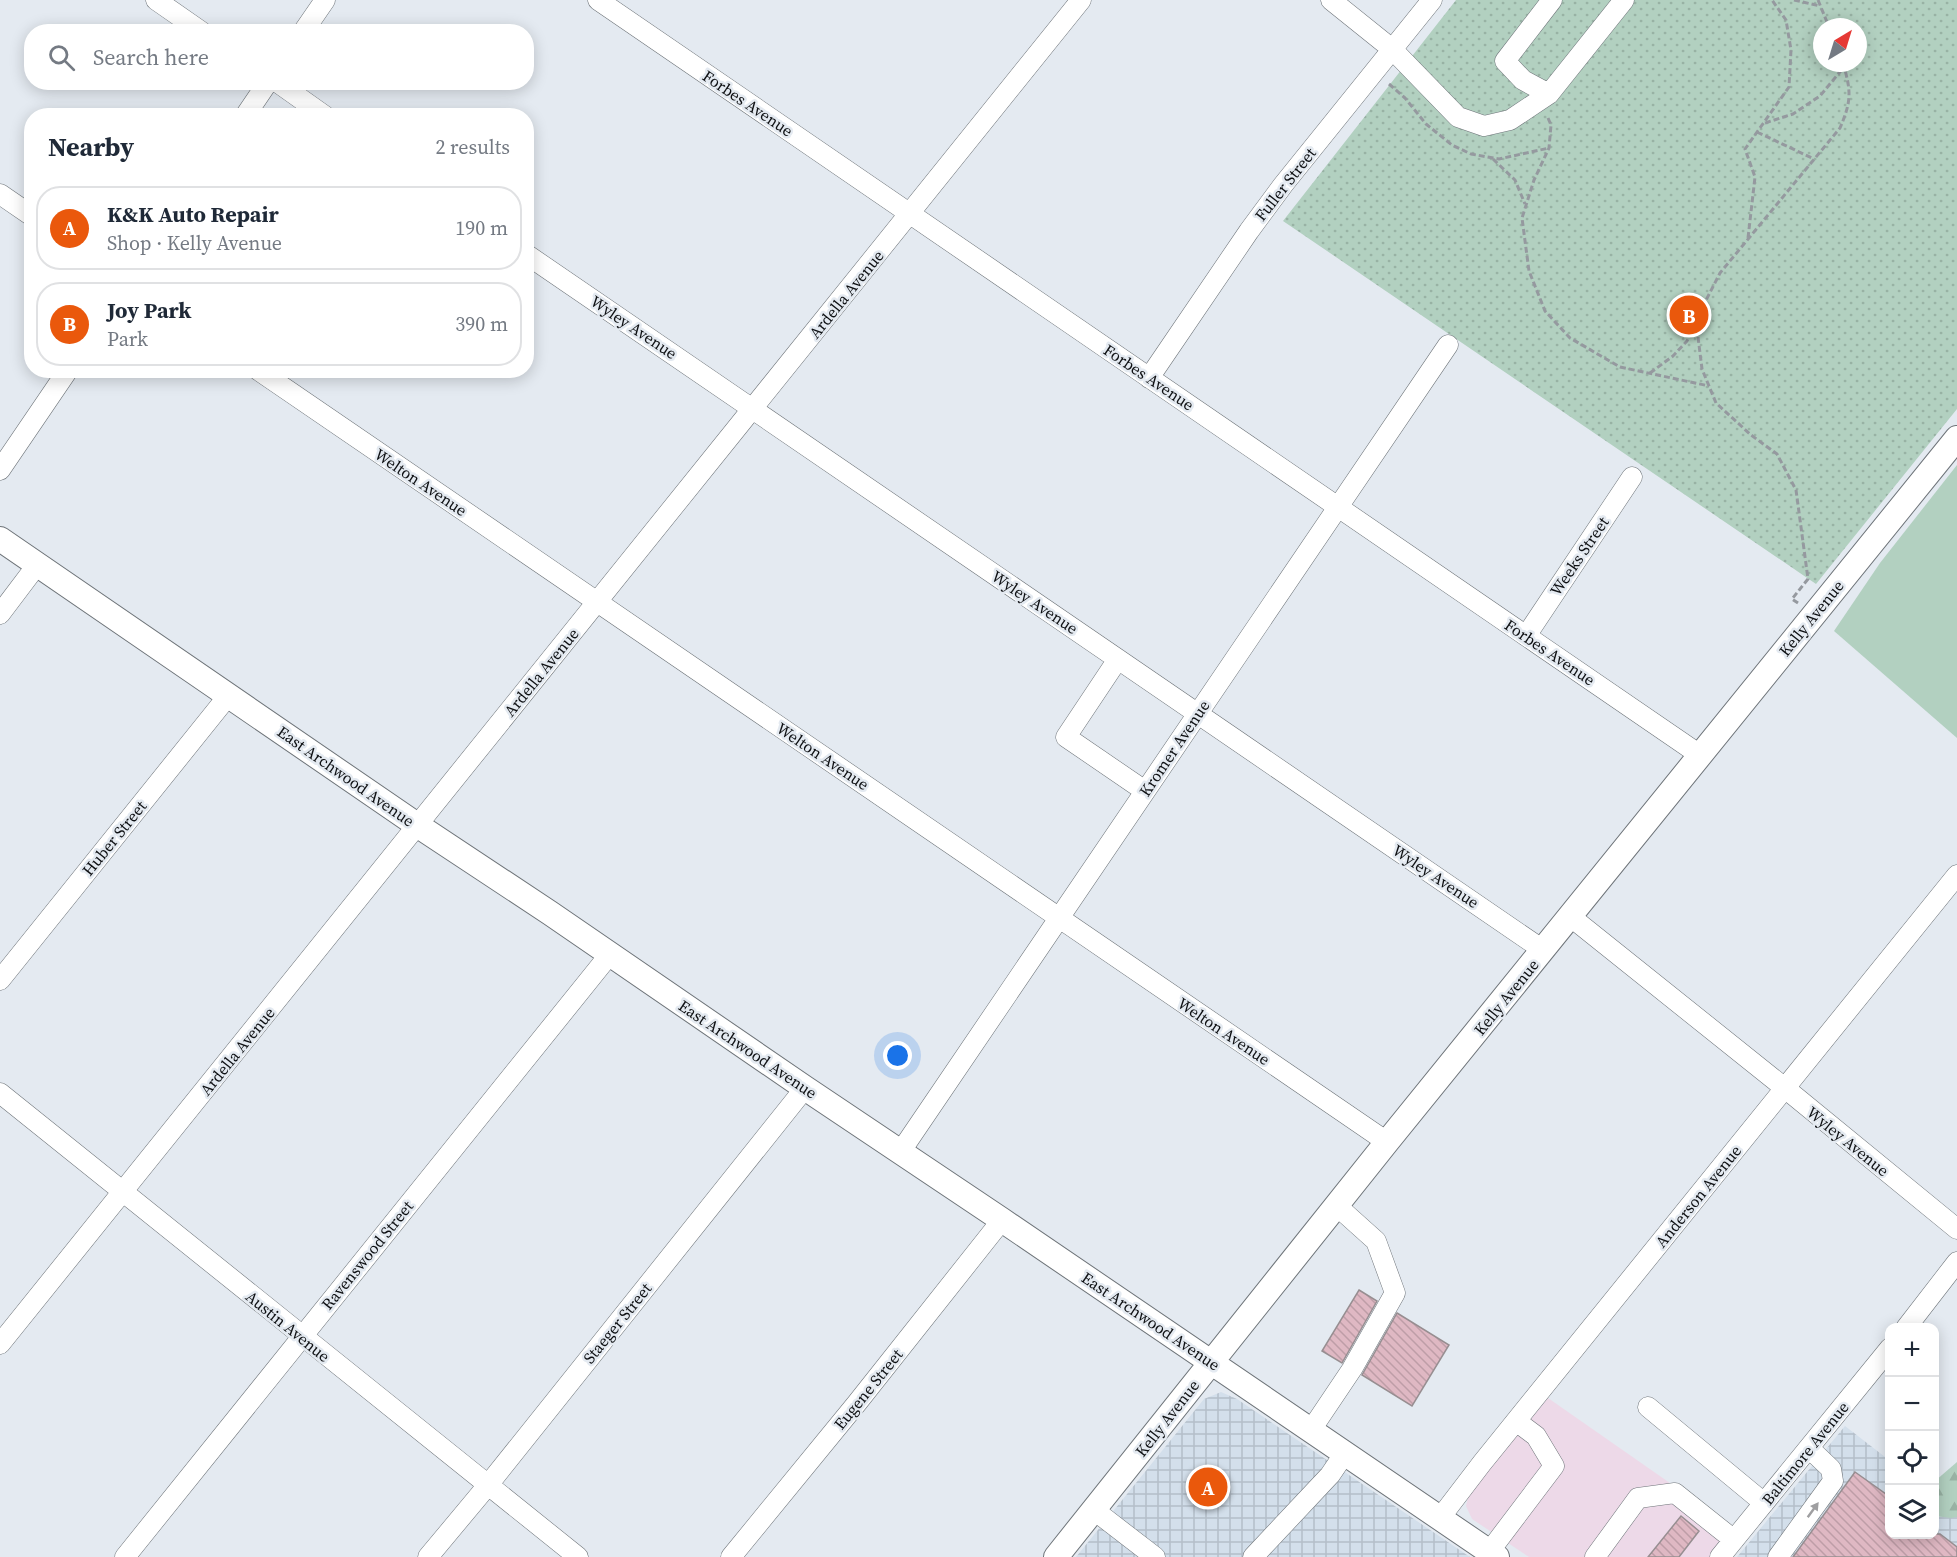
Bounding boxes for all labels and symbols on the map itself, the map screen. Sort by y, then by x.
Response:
north arrow [1813,18,1867,72]
street label: Forbes Avenue [698,65,798,141]
street label: Fuller Street [1249,142,1321,225]
street label: Ardella Avenue [803,245,889,343]
street label: Wyley Avenue [586,290,682,364]
pin: B [1670,292,1708,338]
street label: Forbes Avenue [1099,339,1199,415]
street label: Welton Avenue [371,443,471,521]
street label: Weeks Street [1544,511,1614,600]
street label: Wyley Avenue [987,565,1083,639]
street label: Kelly Avenue [1773,575,1849,661]
street label: Forbes Avenue [1500,614,1600,690]
street label: Ardella Avenue [498,623,584,721]
street label: Kromer Avenue [1134,696,1214,800]
street label: Welton Avenue [773,717,873,795]
street label: East Archwood Avenue [273,720,419,832]
street label: Huber Street [77,795,152,880]
street label: Wyley Avenue [1388,839,1484,913]
street label: Kelly Avenue [1468,954,1544,1040]
street label: Welton Avenue [1174,992,1274,1070]
street label: East Archwood Avenue [675,994,821,1104]
street label: Ardella Avenue [194,1002,280,1100]
your location [883,1041,912,1070]
street label: Wyley Avenue [1802,1101,1894,1181]
street label: Anderson Avenue [1650,1140,1746,1252]
street label: Ravenswood Street [316,1195,418,1314]
street label: East Archwood Avenue [1078,1266,1224,1376]
street label: Staeger Street [578,1278,657,1368]
street label: Austin Avenue [241,1285,335,1367]
street label: Eugene Street [829,1343,908,1434]
street label: Kelly Avenue [1130,1375,1204,1461]
street label: Baltimore Avenue [1756,1397,1854,1509]
pin: A [1188,1464,1228,1510]
one-way arrow [1806,1502,1818,1517]

